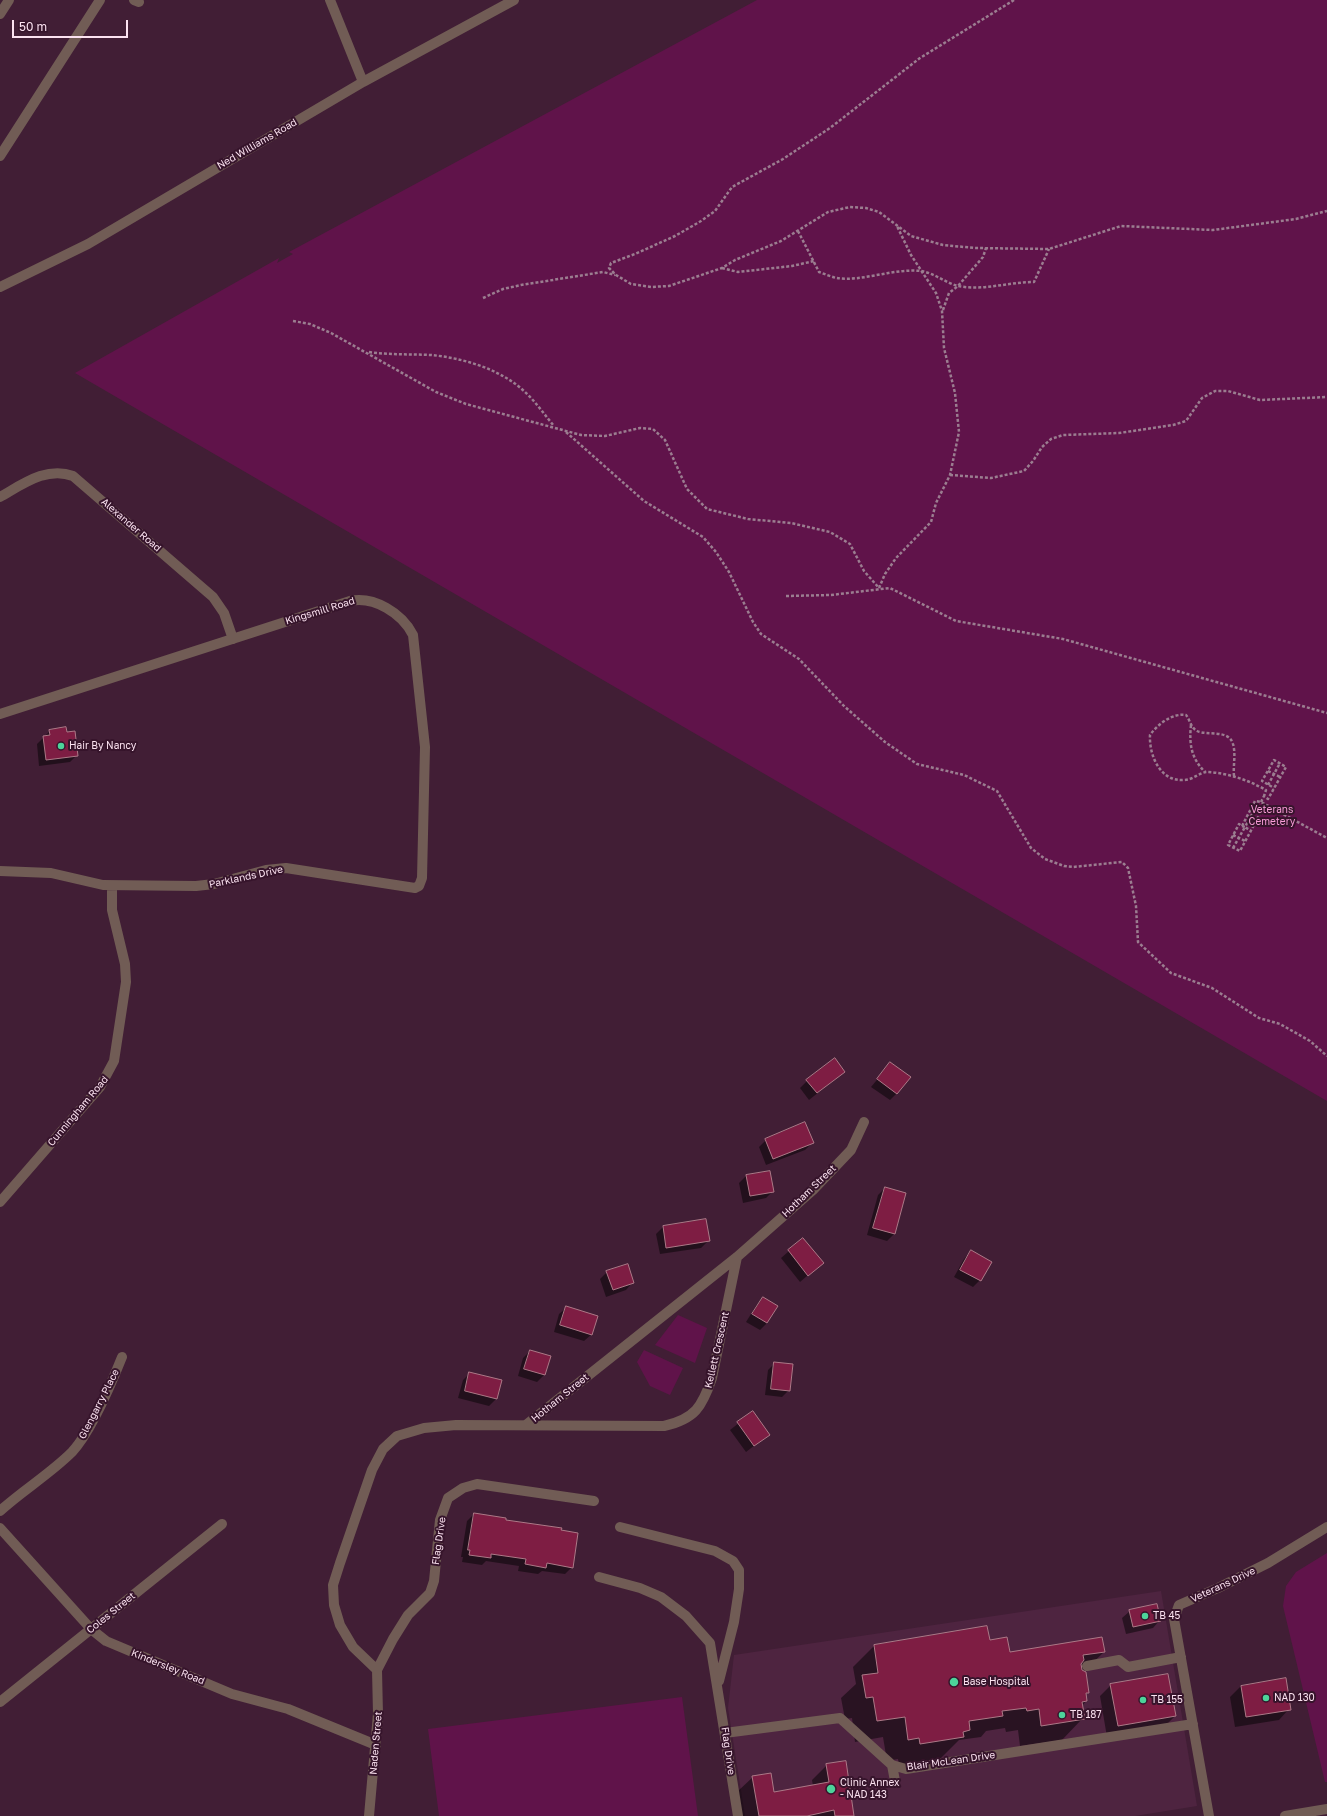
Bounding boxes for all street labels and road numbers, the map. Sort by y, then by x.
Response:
street label: Ned Williams Road [215,116,299,172]
street label: Alexander Road [99,496,163,554]
street label: Kingsmill Road [284,595,356,627]
street label: Parklands Drive [208,863,284,891]
street label: Cunningham Road [45,1074,111,1148]
street label: Hotham Street [780,1162,838,1220]
street label: Kellett Crescent [702,1311,732,1389]
street label: Glengarry Place [76,1367,122,1441]
street label: Hotham Street [529,1371,591,1425]
street label: Flag Drive [430,1516,448,1566]
street label: Veterans Drive [1189,1565,1257,1605]
street label: Coles Street [84,1590,138,1636]
street label: Kindersley Road [130,1647,206,1687]
street label: Naden Street [367,1711,385,1775]
street label: Flag Drive [719,1726,737,1776]
street label: Blair McLean Drive [906,1749,996,1773]

